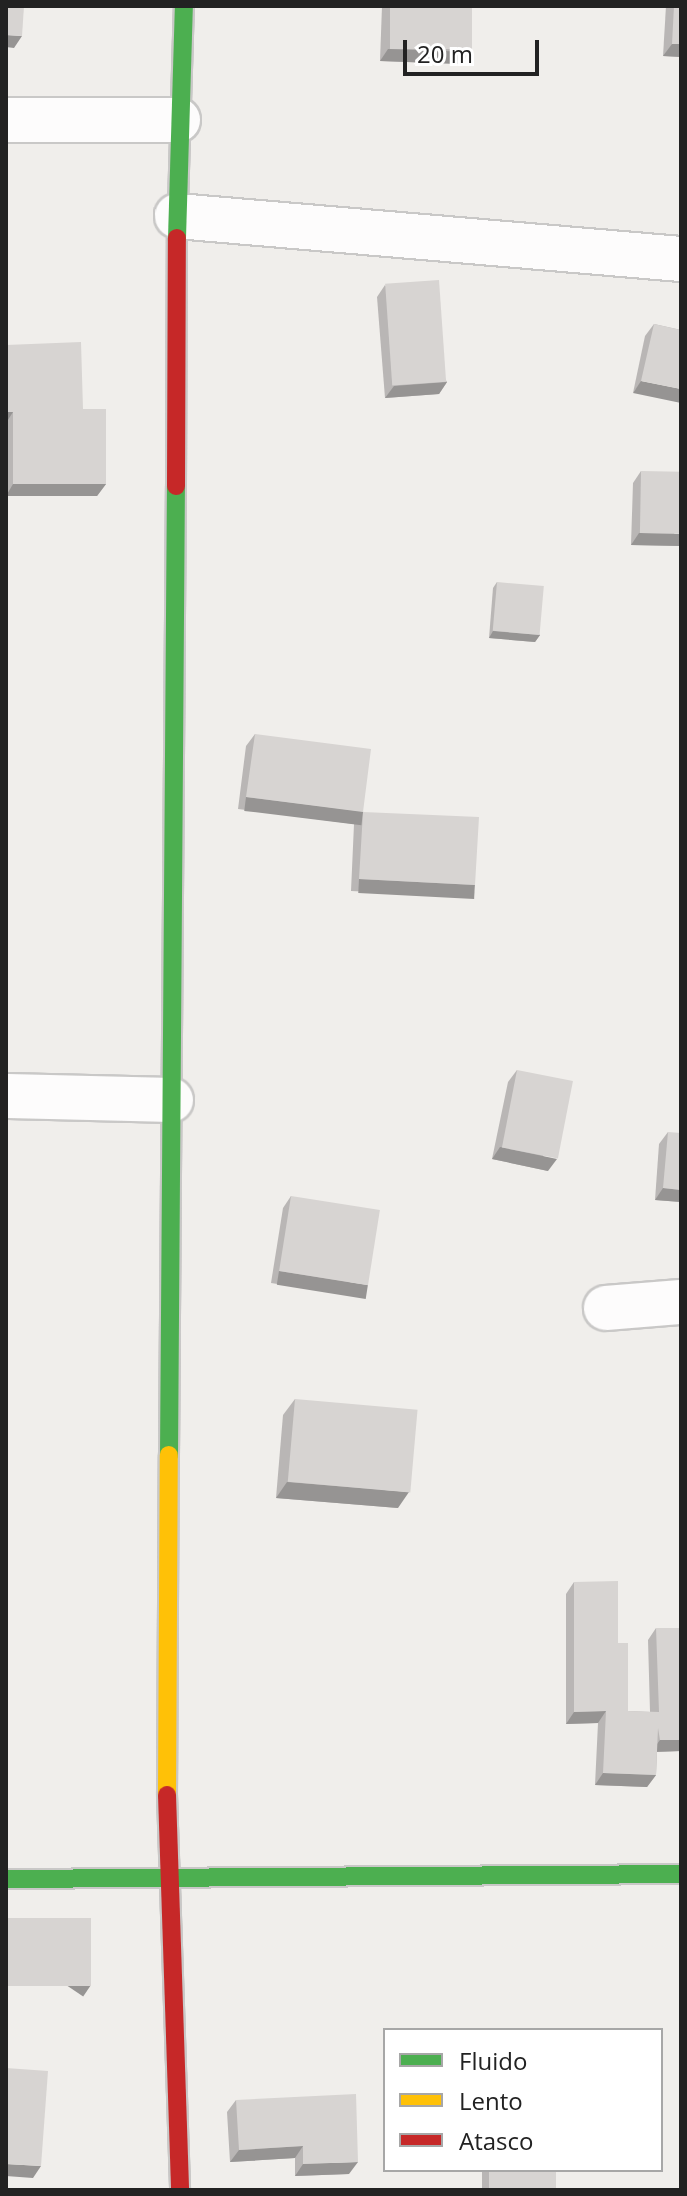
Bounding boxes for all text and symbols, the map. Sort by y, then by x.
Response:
scale bar [407,24,543,74]
text: 20 m [417,37,473,70]
legend [383,2028,663,2172]
text: Fluido [459,2044,527,2077]
text: Lento [459,2084,523,2117]
text: Atasco [459,2124,533,2157]

